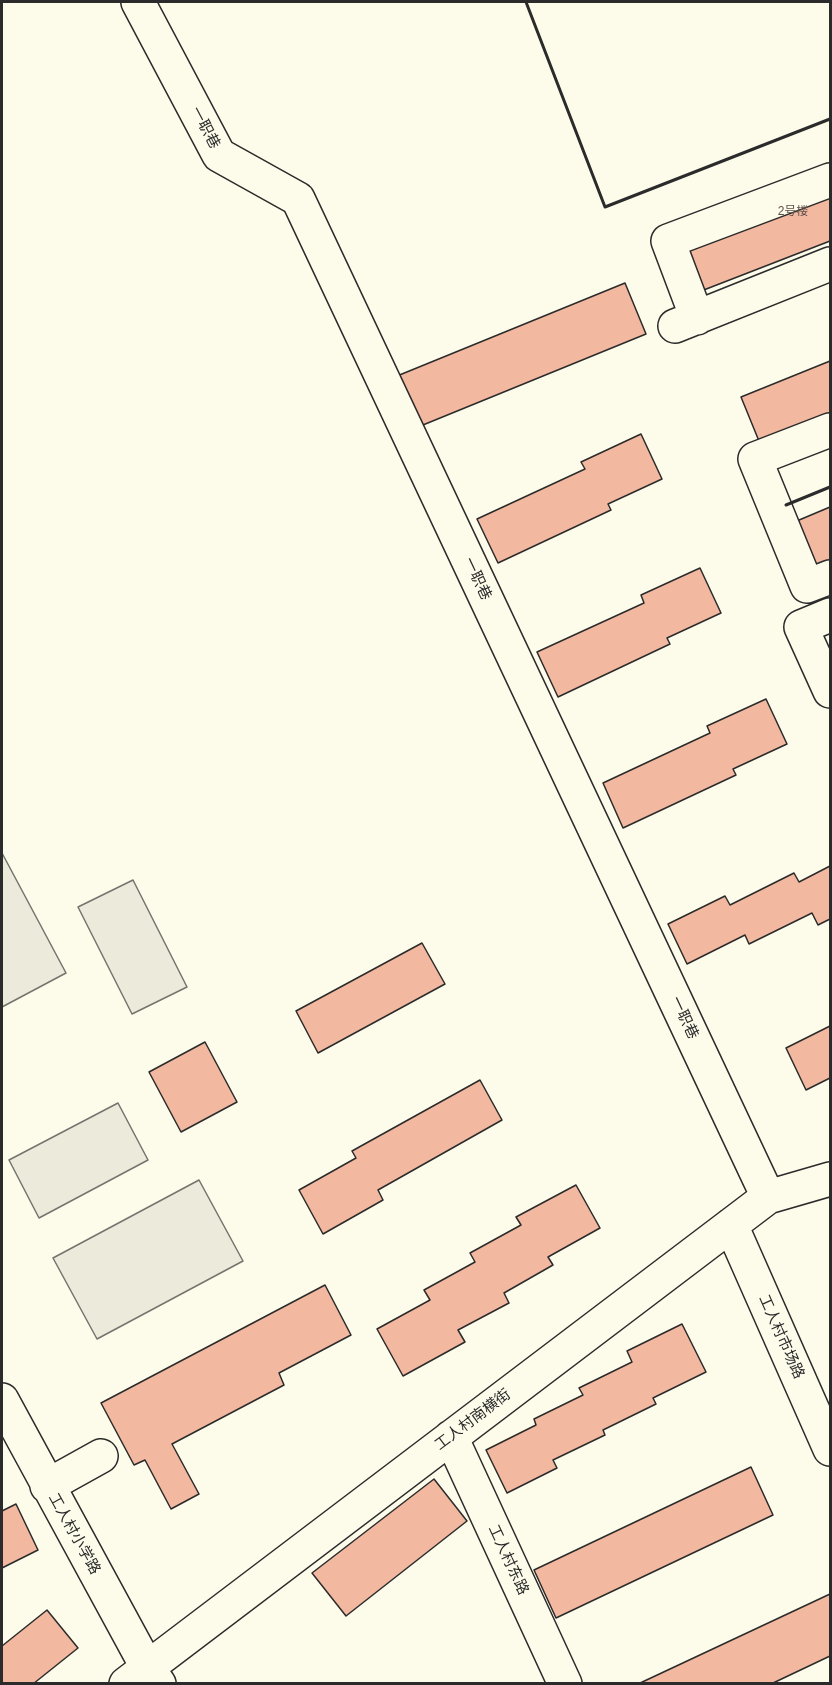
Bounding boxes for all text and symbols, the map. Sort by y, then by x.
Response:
street label: 一职巷 [186,104,224,152]
house number: 2号楼 [778,205,808,219]
street label: 一职巷 [459,555,495,603]
street label: 一职巷 [666,994,702,1042]
street label: 工人村市场路 [754,1292,808,1382]
street label: 工人村南横街 [432,1386,514,1454]
street label: 工人村小学路 [44,1490,104,1578]
street label: 工人村东路 [484,1522,532,1598]

